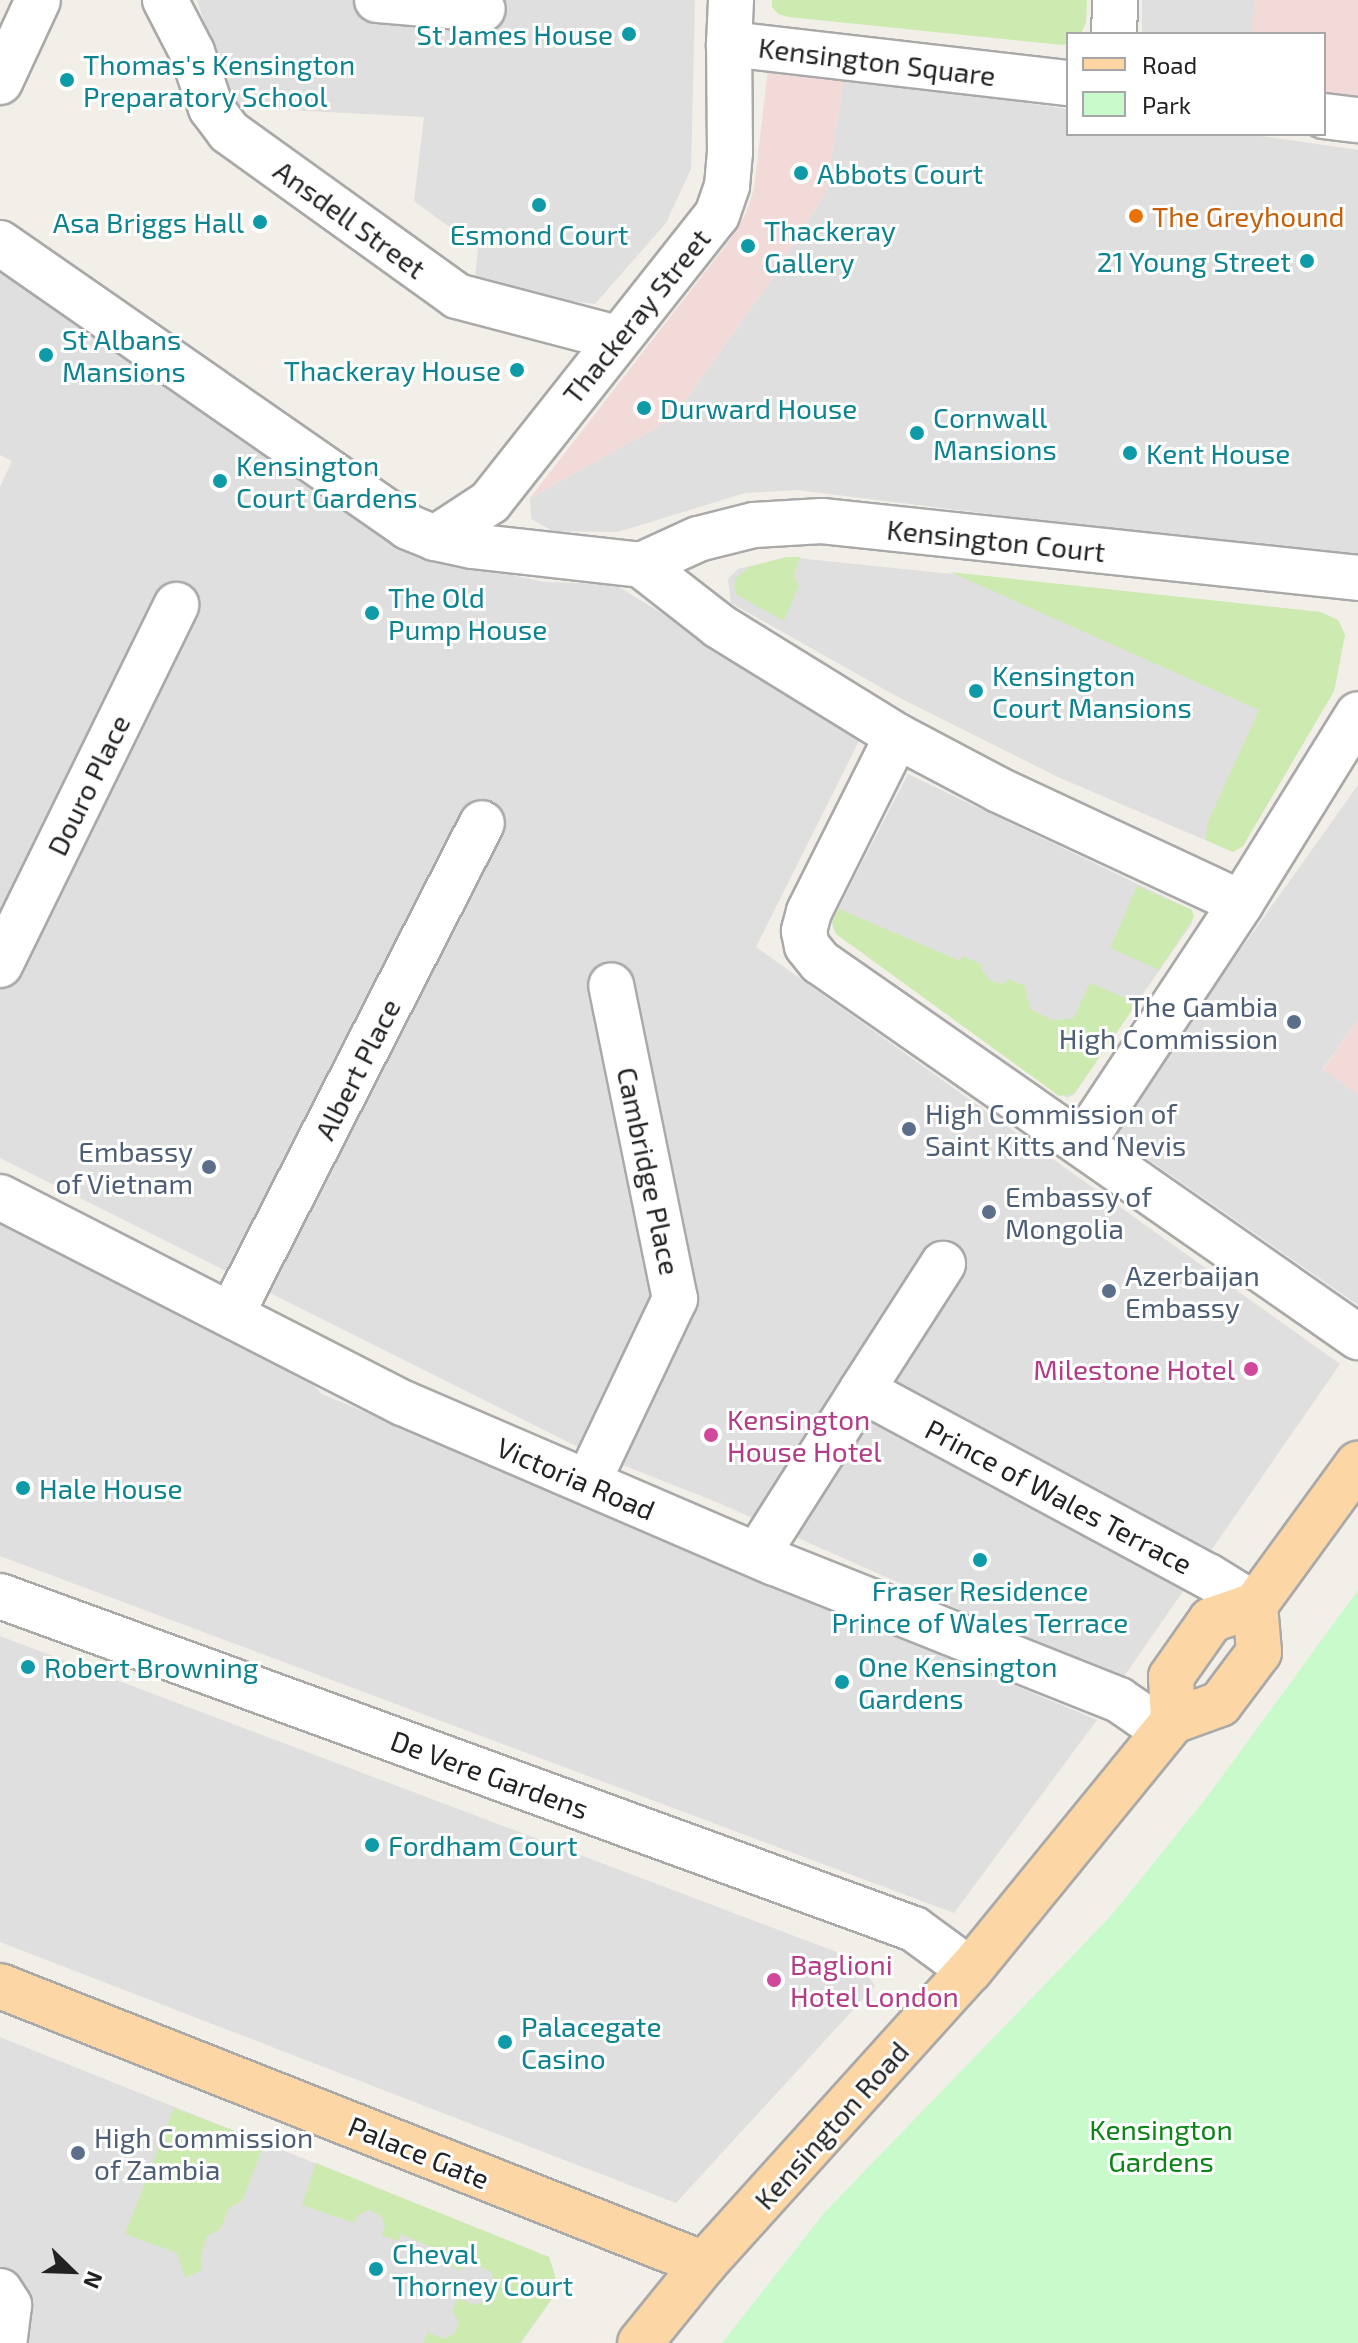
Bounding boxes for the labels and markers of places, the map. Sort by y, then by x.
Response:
place label: St James House [416,17,613,51]
marker: St James House [620,25,638,43]
place label: Thomas's Kensington Preparatory School [83,47,355,113]
marker: Thomas's Kensington Preparatory School [58,71,76,89]
place label: Abbots Court [817,156,983,190]
marker: Abbots Court [792,164,810,182]
marker: Esmond Court [530,196,548,214]
place label: The Greyhound [1152,199,1344,233]
place label: Asa Briggs Hall [53,205,244,239]
marker: The Greyhound [1127,207,1145,225]
marker: Asa Briggs Hall [251,213,269,231]
place label: Thackeray Gallery [764,213,896,279]
place label: Esmond Court [450,217,628,251]
marker: Thackeray Gallery [739,237,757,255]
place label: 21 Young Street [1096,244,1291,278]
marker: 21 Young Street [1298,252,1316,270]
place label: St Albans Mansions [62,322,186,388]
marker: St Albans Mansions [37,346,55,364]
place label: Thackeray House [283,353,501,387]
marker: Thackeray House [508,361,526,379]
place label: Durward House [660,391,857,425]
marker: Durward House [635,399,653,417]
place label: Cornwall Mansions [933,400,1057,466]
marker: Cornwall Mansions [908,424,926,442]
place label: Kent House [1146,436,1290,470]
marker: Kent House [1121,444,1139,462]
place label: Kensington Court Gardens [236,448,417,514]
marker: Kensington Court Gardens [211,472,229,490]
place label: The Old Pump House [388,580,547,646]
marker: The Old Pump House [363,604,381,622]
place label: Kensington Court Mansions [992,658,1192,724]
marker: Kensington Court Mansions [967,682,985,700]
place label: The Gambia High Commission [1059,989,1278,1055]
marker: The Gambia High Commission [1285,1013,1303,1031]
place label: High Commission of Saint Kitts and Nevis [925,1096,1186,1162]
marker: High Commission of Saint Kitts and Nevis [900,1120,918,1138]
place label: Embassy of Vietnam [54,1134,193,1200]
marker: Embassy of Vietnam [200,1158,218,1176]
place label: Embassy of Mongolia [1005,1179,1152,1245]
marker: Embassy of Mongolia [980,1203,998,1221]
place label: Azerbaijan Embassy [1125,1258,1260,1324]
marker: Azerbaijan Embassy [1100,1282,1118,1300]
place label: Milestone Hotel [1033,1352,1235,1386]
marker: Milestone Hotel [1242,1360,1260,1378]
place label: Kensington House Hotel [727,1402,882,1468]
marker: Kensington House Hotel [702,1426,720,1444]
place label: Hale House [39,1471,182,1505]
marker: Hale House [14,1479,32,1497]
marker: Fraser Residence Prince of Wales Terrace [971,1551,989,1569]
place label: Fraser Residence Prince of Wales Terrace [831,1573,1129,1639]
place label: One Kensington Gardens [858,1649,1058,1715]
place label: Robert Browning [44,1650,258,1684]
marker: Robert Browning [19,1658,37,1676]
marker: One Kensington Gardens [833,1673,851,1691]
place label: Fordham Court [388,1828,578,1862]
marker: Fordham Court [363,1836,381,1854]
place label: Baglioni Hotel London [790,1947,960,2013]
marker: Baglioni Hotel London [765,1971,783,1989]
place label: Palacegate Casino [521,2009,662,2075]
marker: Palacegate Casino [496,2033,514,2051]
place label: High Commission of Zambia [94,2120,313,2186]
marker: High Commission of Zambia [69,2144,87,2162]
place label: Cheval Thorney Court [392,2236,574,2302]
marker: Cheval Thorney Court [367,2260,385,2278]

